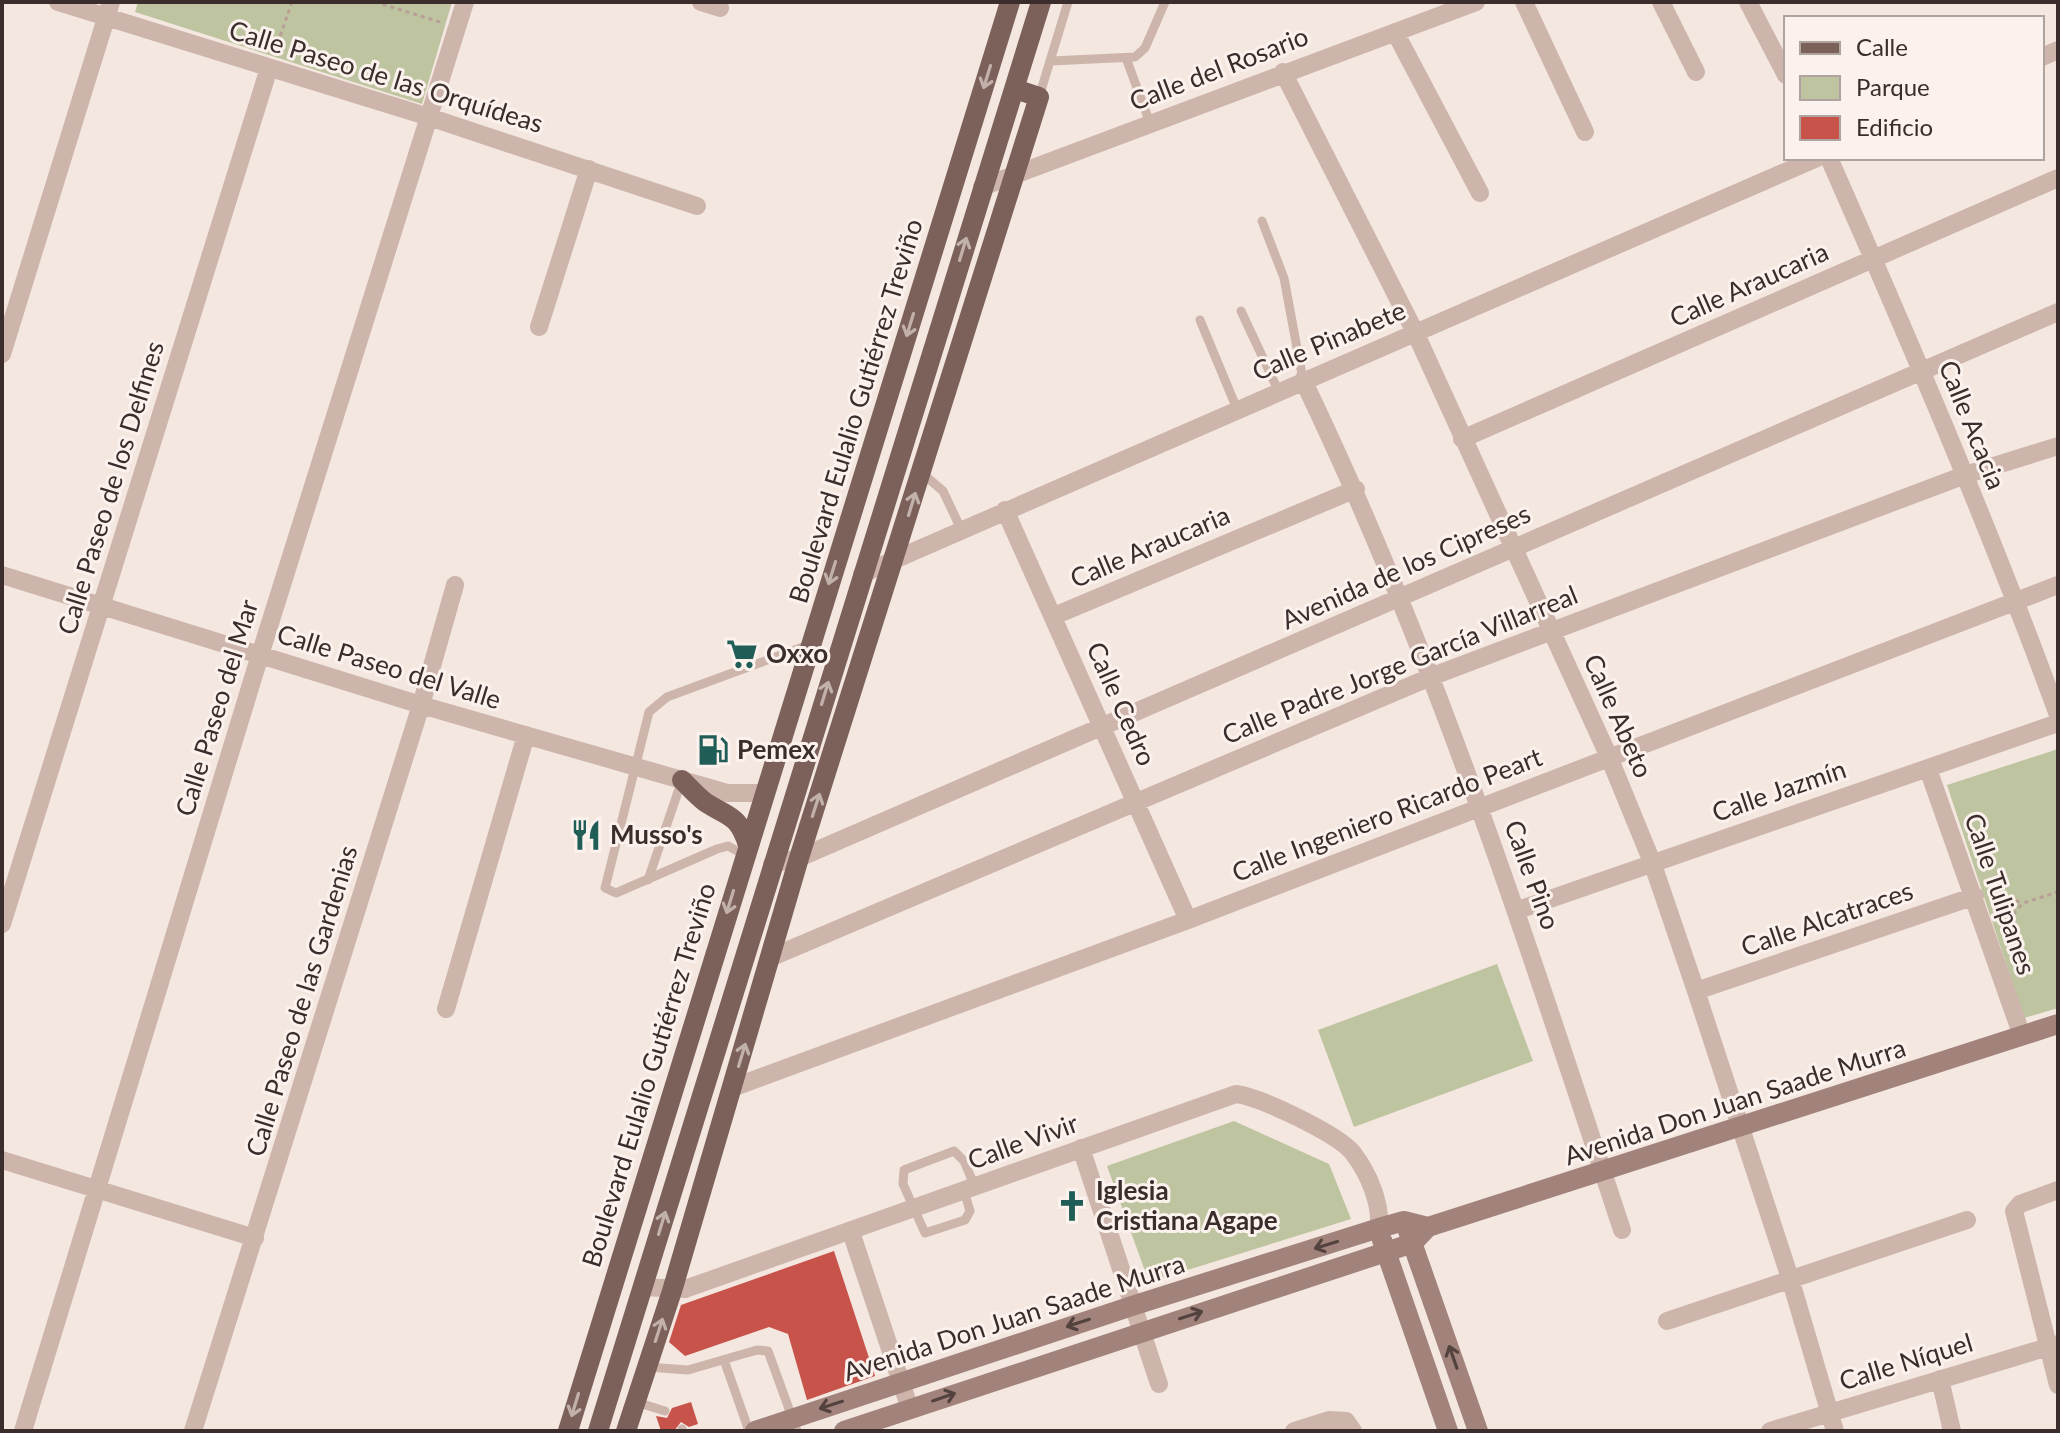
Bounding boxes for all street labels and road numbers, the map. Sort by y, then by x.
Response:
street label: Calle Paseo de las Orquídeas [225,13,547,139]
street label: Calle del Rosario [1125,19,1313,117]
street label: Boulevard Eulalio Gutiérrez Treviño [781,215,929,607]
street label: Calle Araucaria [1664,235,1833,333]
street label: Calle Pinabete [1247,293,1410,387]
street label: Calle Paseo de los Delfines [50,337,170,638]
street label: Calle Acacia [1933,355,2013,494]
street label: Avenida de los Cipreses [1276,497,1535,635]
street label: Calle Araucaria [1065,498,1234,594]
street label: Calle Padre Jorge García Villarreal [1217,578,1582,750]
street label: Calle Paseo del Mar [168,595,264,820]
street label: Calle Paseo del Valle [274,617,505,715]
street label: Calle Cedro [1080,637,1163,770]
street label: Calle Abeto [1577,649,1660,782]
street label: Calle Ingeniero Ricardo Peart [1227,740,1547,888]
street label: Calle Jazmín [1708,752,1850,828]
street label: Calle Tulipanes [1958,809,2044,979]
street label: Calle Pino [1498,816,1567,934]
street label: Calle Paseo de las Gardenias [238,841,364,1160]
street label: Calle Alcatraces [1737,874,1917,962]
street label: Boulevard Eulalio Gutiérrez Treviño [574,879,722,1271]
street label: Avenida Don Juan Saade Murra [1560,1031,1909,1171]
street label: Calle Vivir [963,1106,1083,1176]
street label: Avenida Don Juan Saade Murra [839,1247,1188,1387]
street label: Calle Níquel [1835,1326,1976,1396]

